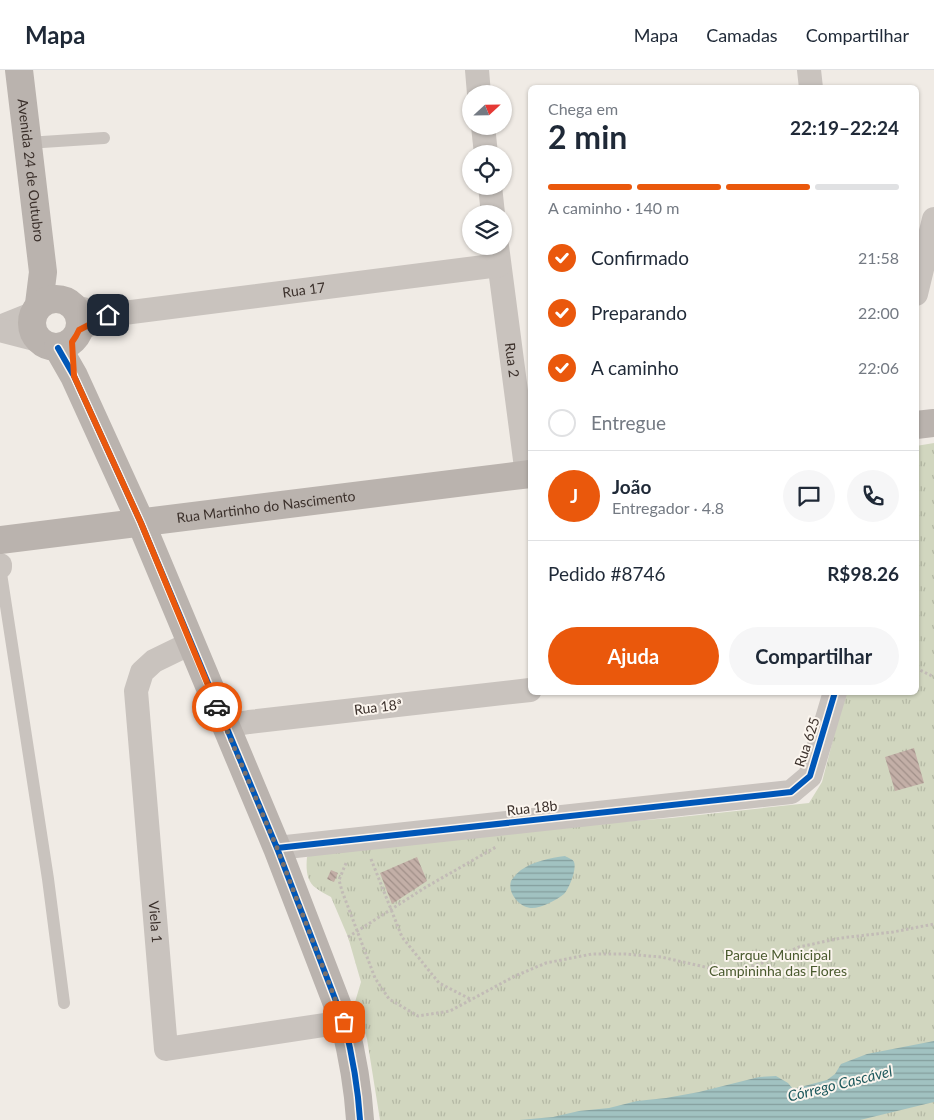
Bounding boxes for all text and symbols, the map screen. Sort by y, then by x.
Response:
text: Mapa [25,20,85,49]
text: Mapa [634,24,678,46]
text: Camadas [706,24,778,46]
text: Compartilhar [806,24,909,46]
north arrow [462,85,512,135]
map controls [462,85,512,255]
street label: Avenida 24 de Outubro [14,98,48,243]
text: Chega em [548,99,618,118]
text: 22:19–22:24 [790,116,899,139]
text: 2 min [548,117,627,156]
button: locate [462,145,512,195]
text: A caminho · 140 m [548,198,679,217]
button: layers [462,205,512,255]
icon: check [548,244,576,272]
text: Confirmado [591,246,689,269]
text: 21:58 [858,248,899,267]
street label: Rua 17 [281,278,326,301]
pin [87,294,129,336]
icon: check [548,299,576,327]
icon: home [94,301,122,329]
text: Preparando [591,301,687,324]
text: 22:00 [858,303,899,322]
street label: Rua 2 [502,342,523,378]
icon: check [548,354,576,382]
text: A caminho [591,356,679,379]
text: 22:06 [858,358,899,377]
text: Entregue [591,411,666,434]
button: chat [783,470,835,522]
button: phone [847,470,899,522]
text: João [612,475,651,498]
text: J [570,484,578,507]
street label: Rua Martinho do Nascimento [175,487,356,526]
text: Entregador · 4.8 [612,498,724,517]
text: Pedido #8746 [548,562,666,585]
text: R$98.26 [827,562,899,585]
button: Ajuda [548,627,719,685]
button: Compartilhar [729,627,899,685]
courier [192,682,242,732]
icon: car [203,693,231,721]
street label: Rua 18ª [353,695,403,718]
street label: Rua 625 [791,715,823,769]
street label: Rua 18b [506,796,558,819]
street label: Viela 1 [146,900,166,944]
park label: Parque Municipal Campininha das Flores [709,946,847,979]
pin [323,1001,365,1043]
icon: bag [330,1008,358,1036]
water label: Córrego Cascável [786,1061,895,1105]

